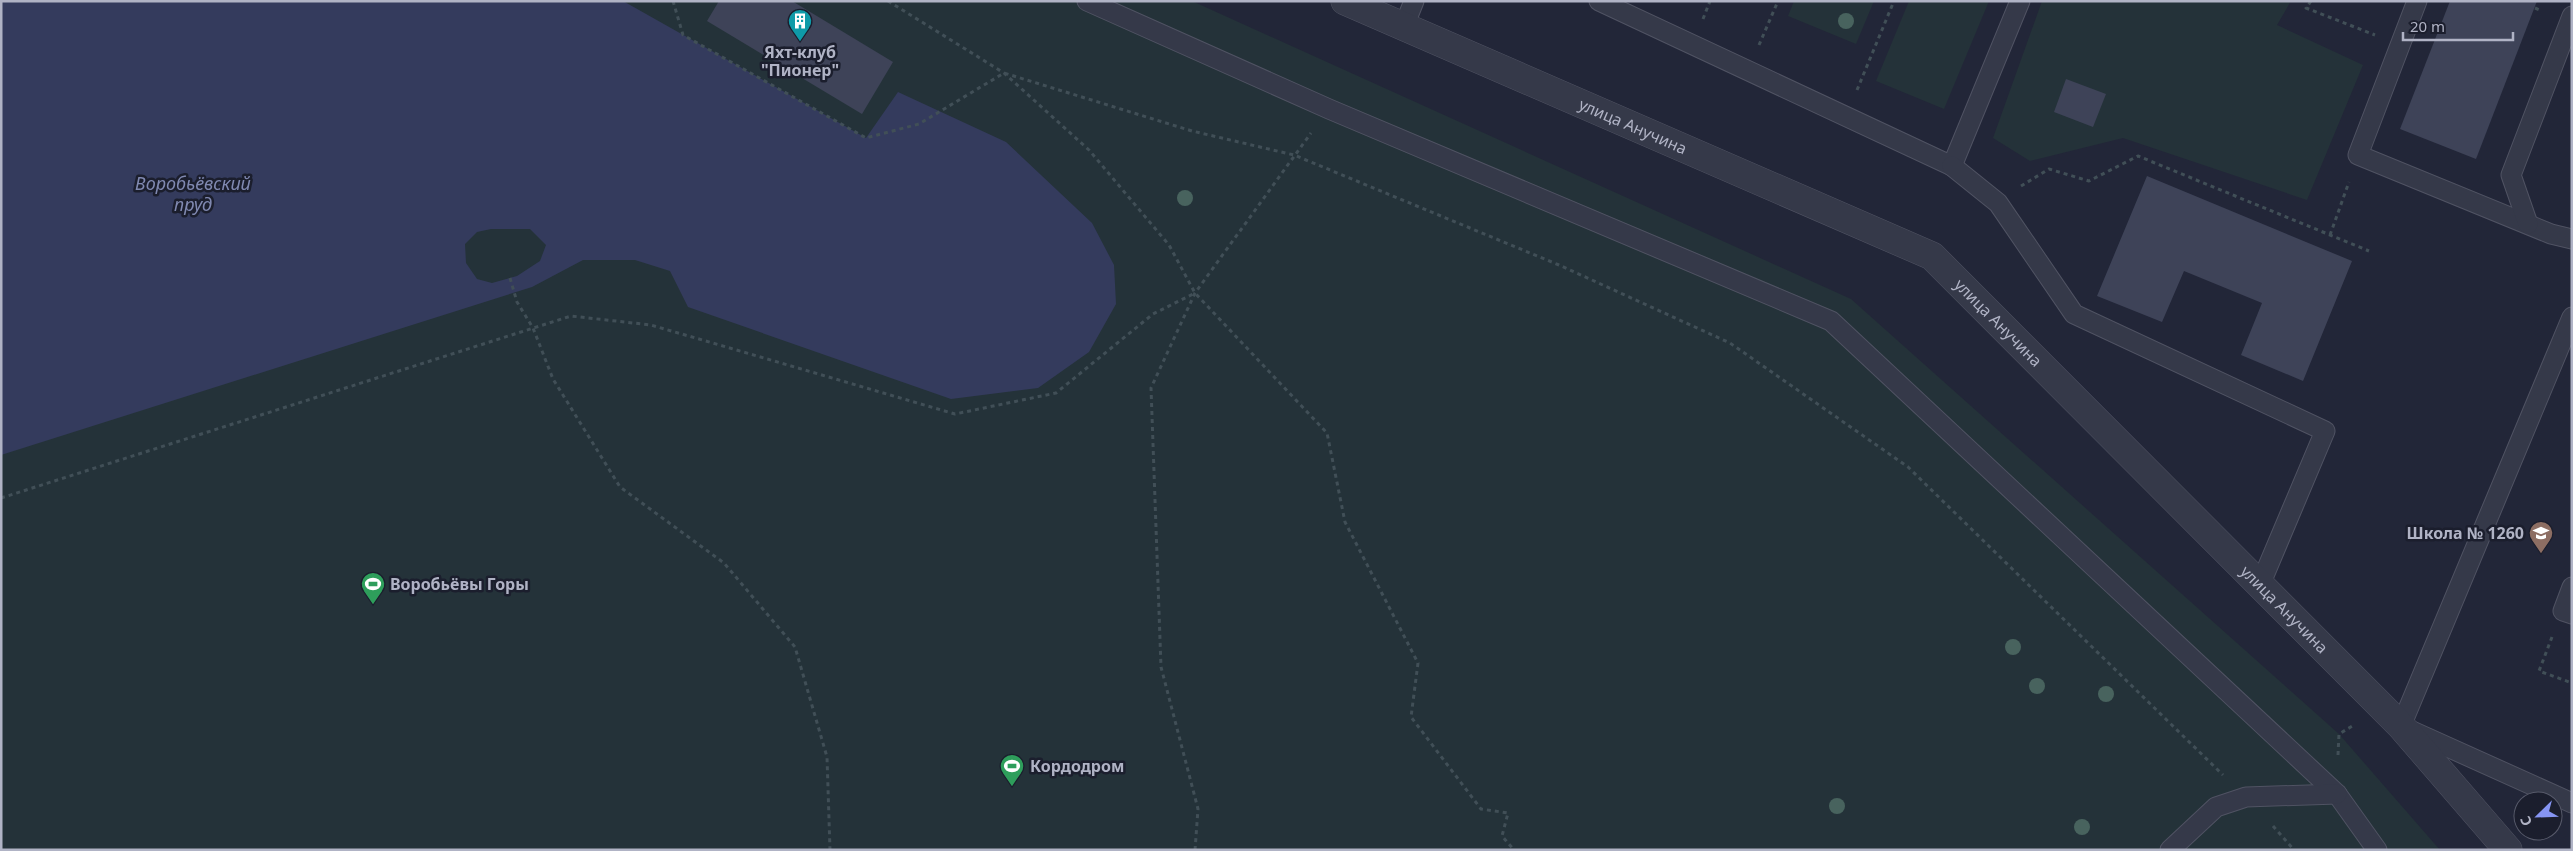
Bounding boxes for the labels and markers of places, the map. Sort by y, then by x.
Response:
building icon: Яхт-клуб "Пионер" [787,8,813,42]
place label: Яхт-клуб "Пионер" [761,41,839,81]
school or university icon: Школа № 1260 [2528,520,2554,554]
place label: Школа № 1260 [2407,522,2524,544]
sports icon: Воробьёвы Горы [360,571,386,605]
place label: Воробьёвы Горы [390,573,529,595]
sports icon: Кордодром [999,753,1025,787]
place label: Кордодром [1030,755,1124,777]

